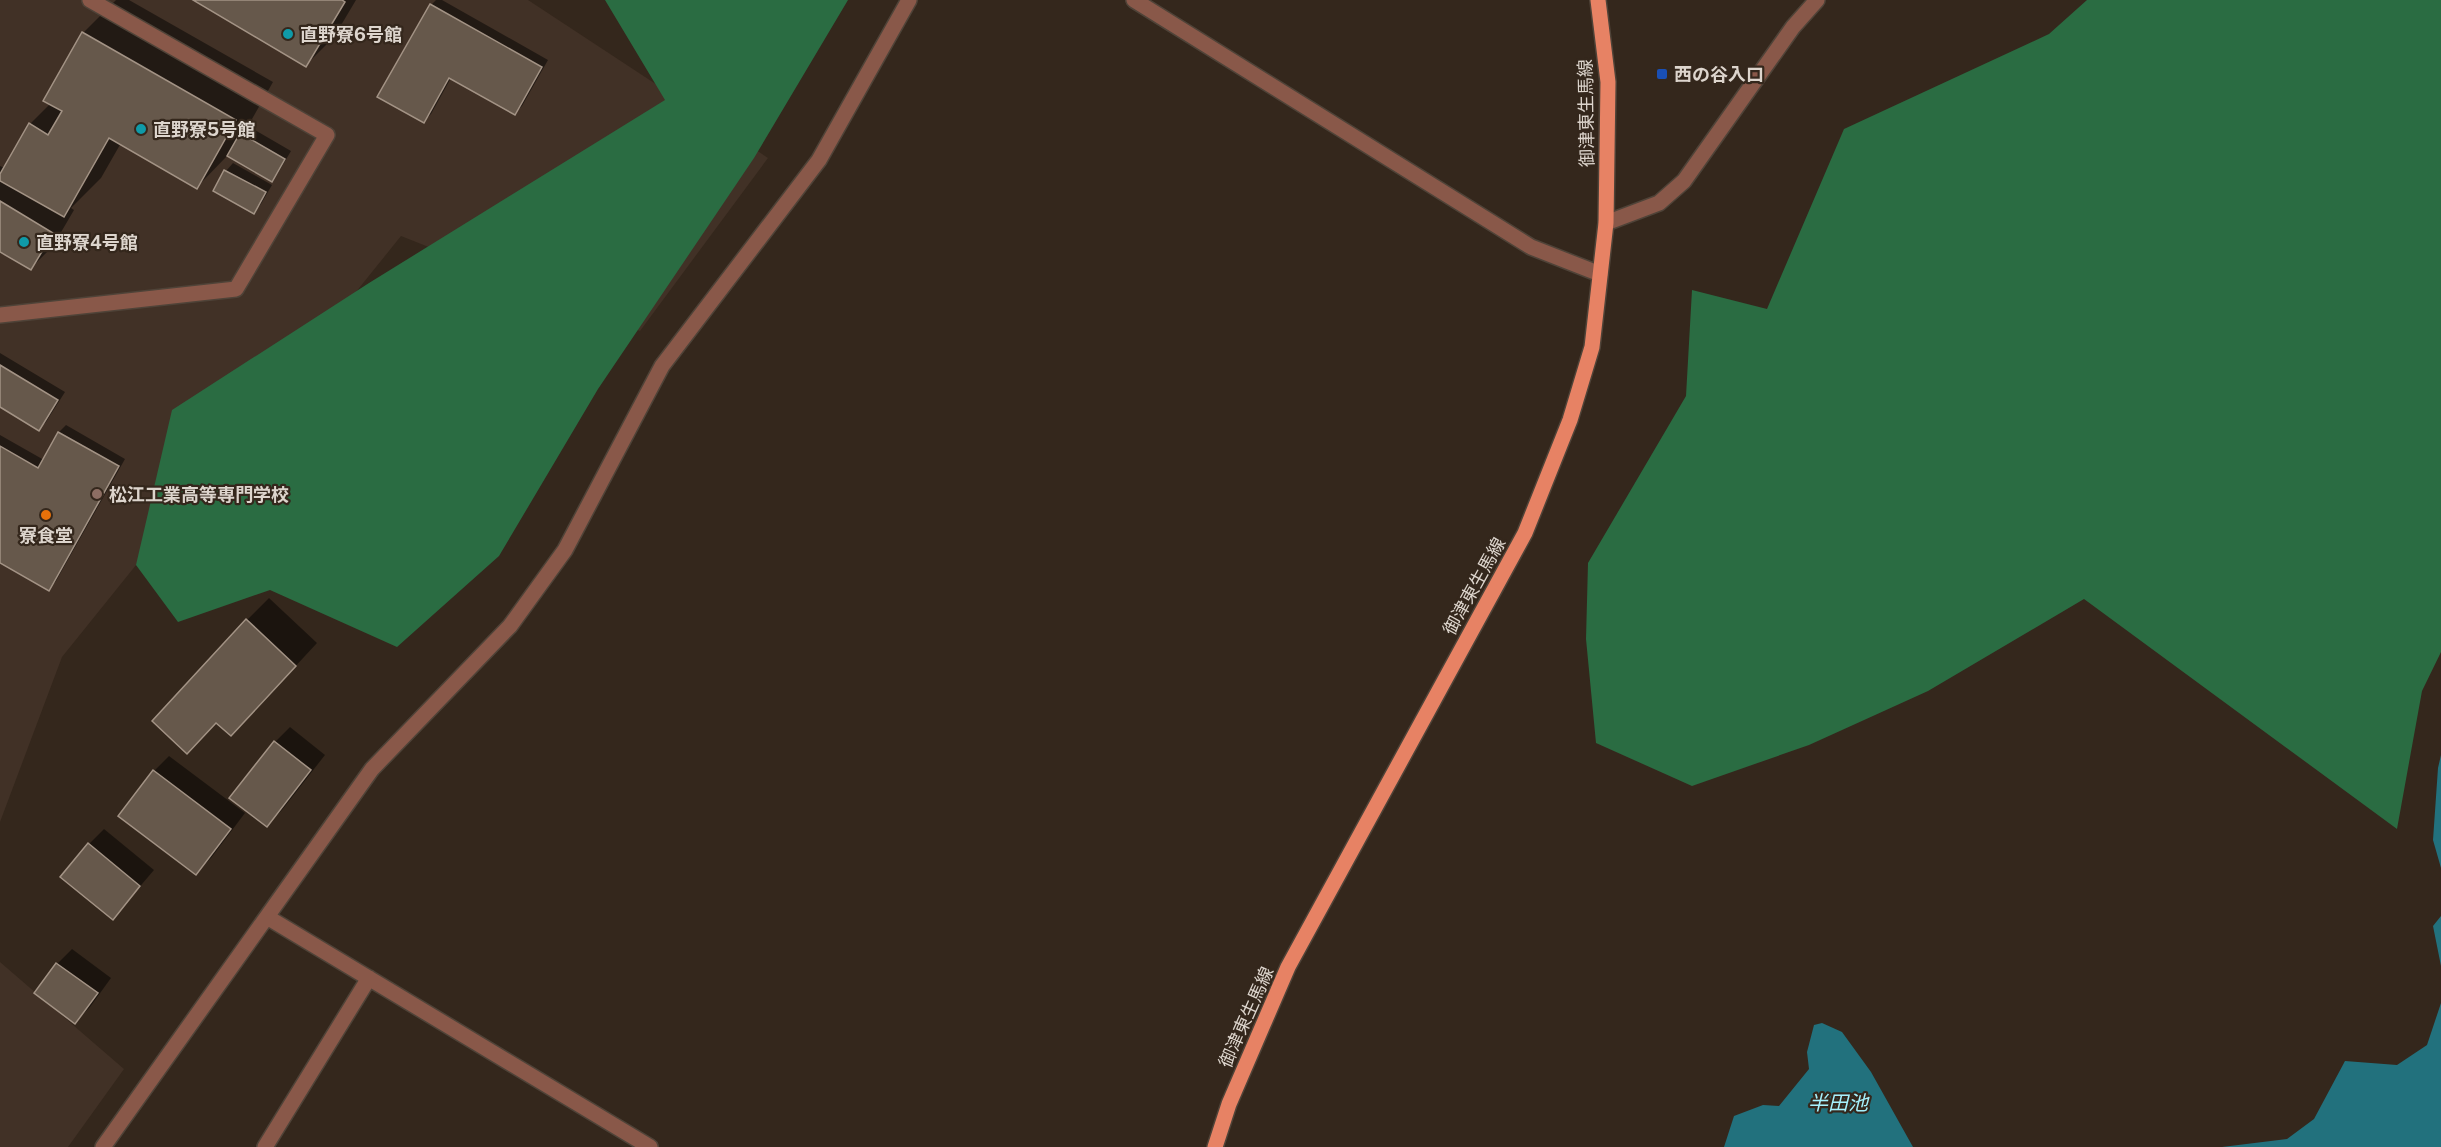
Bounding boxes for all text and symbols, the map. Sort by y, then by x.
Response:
place label: 直野寮6号館 [300,24,402,45]
marker: 直野寮6号館 [281,27,295,41]
street label: 御津東生馬線 [1575,59,1597,167]
place label: 西の谷入口 [1674,64,1764,85]
marker: 西の谷入口 [1655,67,1669,81]
place label: 直野寮5号館 [153,119,255,140]
marker: 直野寮5号館 [134,122,148,136]
place label: 直野寮4号館 [36,232,138,253]
marker: 直野寮4号館 [17,235,31,249]
place label: 松江工業高等専門学校 [109,484,289,505]
marker: 松江工業高等専門学校 [90,487,104,501]
marker: 寮食堂 [39,508,53,522]
place label: 寮食堂 [19,525,73,546]
street label: 御津東生馬線 [1439,534,1509,638]
street label: 御津東生馬線 [1214,963,1278,1071]
water label: 半田池 [1808,1091,1870,1115]

